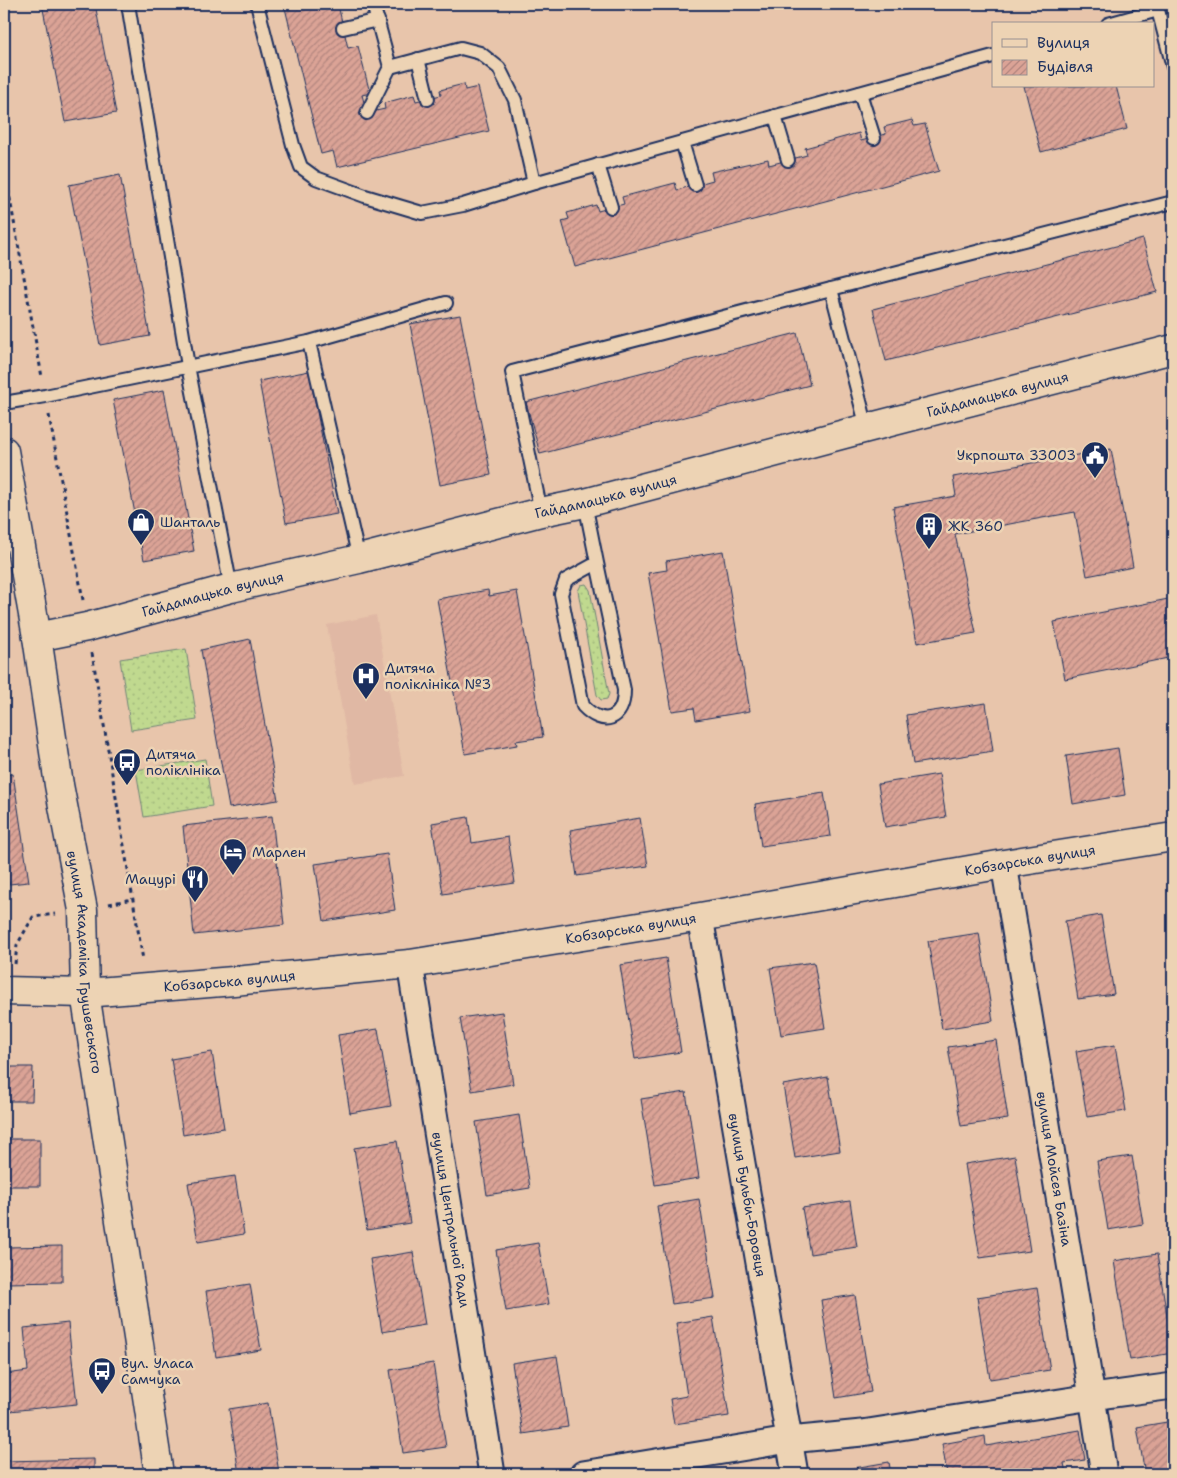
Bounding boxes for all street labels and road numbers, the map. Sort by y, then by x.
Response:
street label: Гайдамацька вулиця [925,367,1070,421]
street label: Гайдамацька вулиця [533,470,679,522]
street label: Гайдамацька вулиця [140,567,285,621]
street label: Кобзарська вулиця [963,841,1097,880]
street label: вулиця Академіка Грушевського [63,849,106,1075]
street label: Кобзарська вулиця [564,909,698,948]
street label: Кобзарська вулиця [163,966,296,996]
street label: вулиця Мойсея Базіна [1033,1090,1076,1248]
street label: вулиця Бульби-Боровця [725,1112,770,1278]
street label: вулиця Центральної Ради [428,1130,474,1309]

